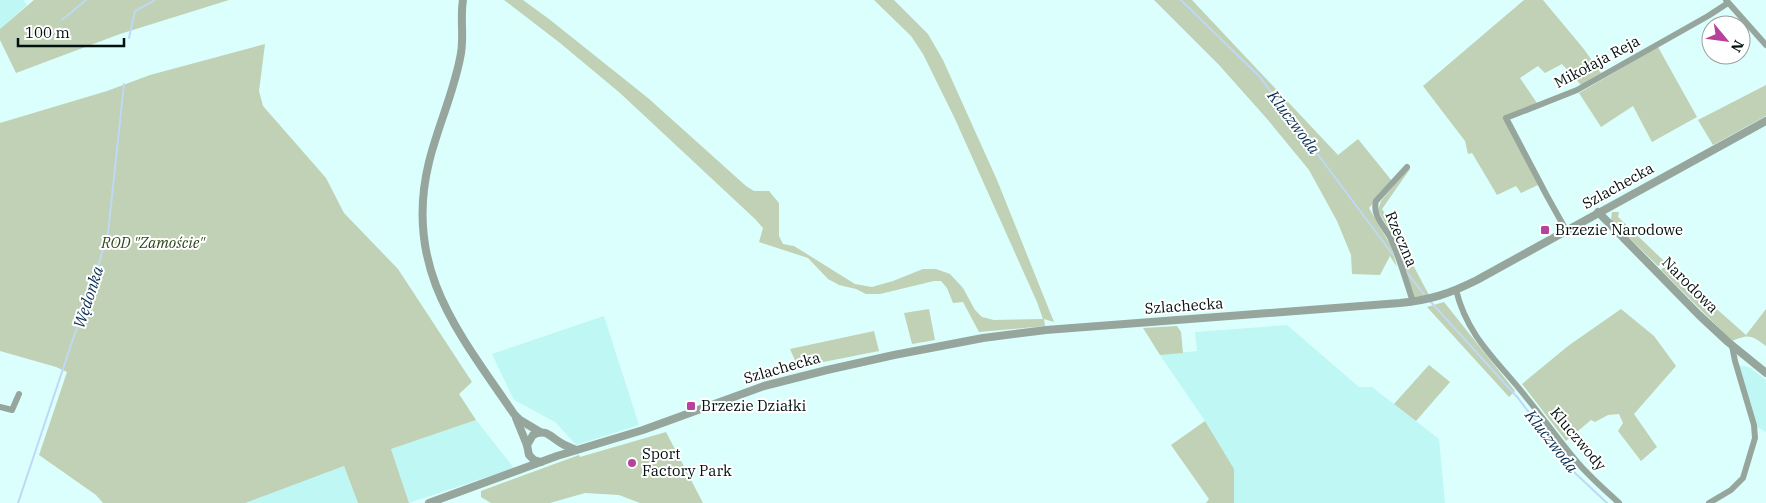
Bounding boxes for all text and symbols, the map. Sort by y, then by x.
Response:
scale bar [18,15,124,47]
north arrow [1701,15,1751,65]
text: 100 m [25,23,70,42]
street label: Mikołaja Reja [1551,31,1643,92]
text: N [1727,37,1748,56]
water label: Kluczwoda [1263,85,1325,158]
street label: Szlachecka [1579,158,1657,213]
street label: Rzeczna [1381,208,1422,270]
place label: Brzezie Narodowe [1555,220,1683,239]
marker: Brzezie Narodowe [1539,224,1551,236]
park label: ROD "Zamoście" [100,233,206,252]
street label: Narodowa [1658,252,1723,317]
water label: Wędonka [69,263,107,330]
street label: Szlachecka [1144,293,1224,318]
street label: Szlachecka [741,348,822,388]
place label: Brzezie Działki [701,396,807,415]
marker: Brzezie Działki [685,400,697,412]
street label: Kluczwody [1546,403,1610,474]
water label: Kluczwoda [1521,405,1583,477]
place label: Sport Factory Park [642,444,732,480]
marker: Sport Factory Park [626,457,638,469]

